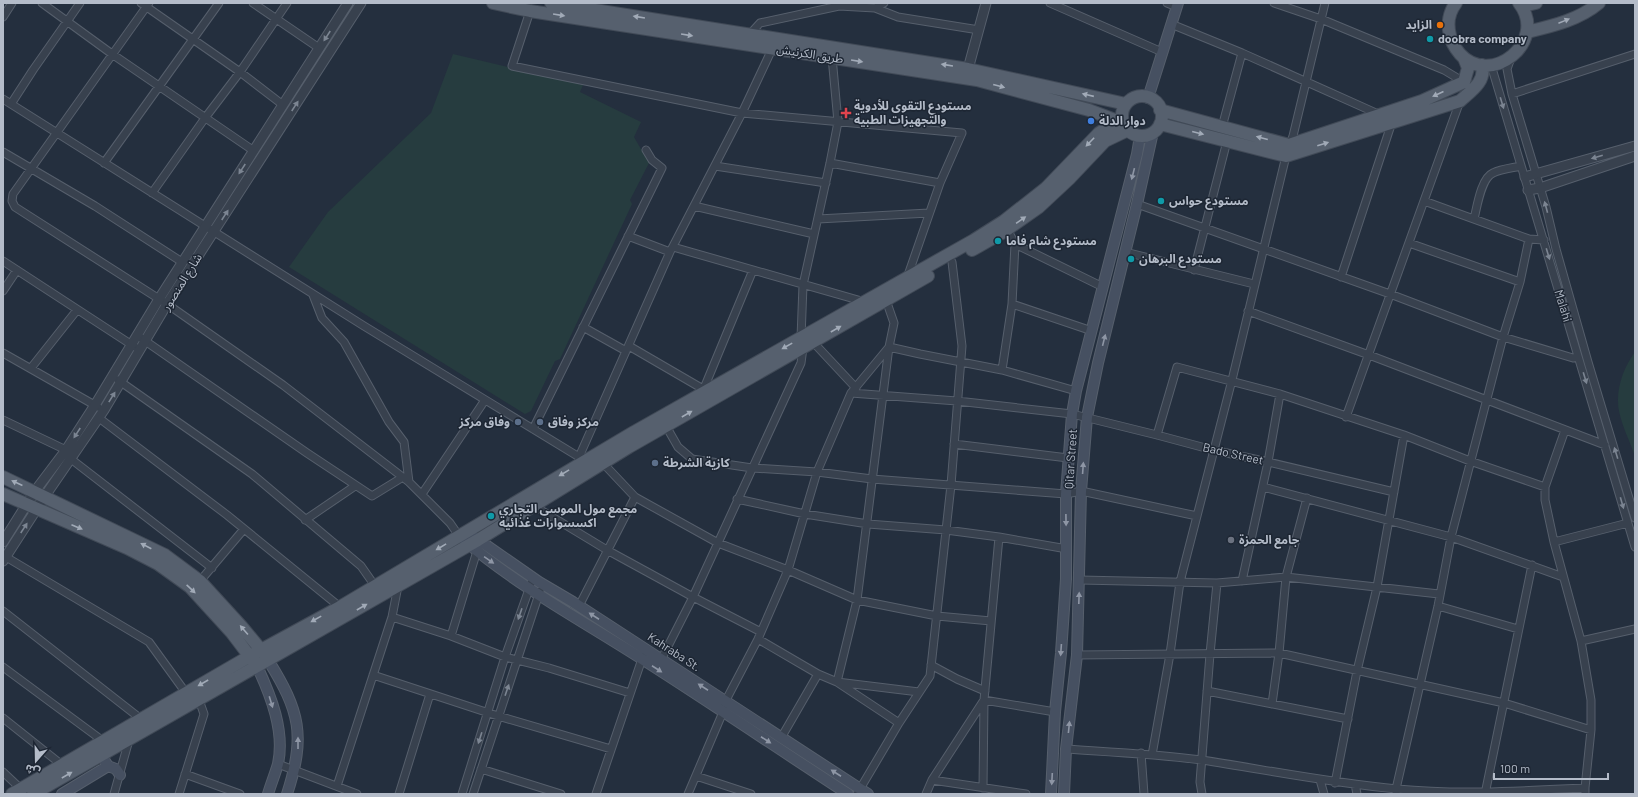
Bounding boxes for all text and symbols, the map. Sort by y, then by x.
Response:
one-way arrow [553,12,565,18]
one-way arrow [633,14,645,20]
place label: الزايد [1406,17,1432,32]
one-way arrow [1559,18,1571,24]
marker: الزايد [1435,20,1445,30]
one-way arrow [324,30,331,42]
place label: doobra company [1438,31,1527,45]
one-way arrow [681,32,693,38]
marker: doobra company [1425,34,1435,44]
street label: طريق الكرنيش [775,41,845,67]
one-way arrow [851,58,863,64]
one-way arrow [941,62,953,68]
one-way arrow [993,83,1005,89]
one-way arrow [1432,91,1444,97]
one-way arrow [1082,92,1094,98]
one-way arrow [1499,97,1505,109]
place label: مستودع التقوى للأدوية والتجهيزات الطبية [854,98,971,127]
one-way arrow [291,100,299,111]
marker: مستودع التقوى للأدوية والتجهيزات الطبية [841,108,851,118]
place label: دوار الدلة [1099,113,1146,128]
marker: دوار الدلة [1086,116,1096,126]
one-way arrow [1192,131,1204,137]
one-way arrow [1256,135,1268,141]
one-way arrow [1085,137,1095,147]
one-way arrow [1318,141,1330,147]
one-way arrow [1591,154,1603,160]
one-way arrow [238,164,246,174]
one-way arrow [1129,168,1135,180]
place label: مستودع حواس [1169,193,1248,210]
marker: مستودع حواس [1156,196,1166,206]
one-way arrow [1543,201,1549,213]
one-way arrow [221,210,229,220]
one-way arrow [1015,216,1026,224]
place label: مستودع شام فاما [1006,233,1097,250]
marker: مستودع شام فاما [993,236,1003,246]
one-way arrow [1545,248,1551,260]
street label: شارع المنصور [158,251,207,315]
place label: مستودع البرهان [1139,251,1222,268]
marker: مستودع البرهان [1126,254,1136,264]
street label: Malahi [1552,288,1575,324]
one-way arrow [830,325,842,332]
one-way arrow [1101,334,1107,346]
one-way arrow [781,343,793,350]
one-way arrow [1582,373,1588,385]
one-way arrow [108,391,115,403]
one-way arrow [681,411,693,417]
place label: وفاق مركز [458,414,510,429]
place label: مركز وفاق [548,414,599,429]
marker: وفاق مركز [513,417,523,427]
marker: مركز وفاق [535,417,545,427]
one-way arrow [73,427,80,439]
street label: Qitar Street [1061,429,1079,489]
street label: Bado Street [1202,439,1265,467]
one-way arrow [1613,447,1619,459]
place label: كازية الشرطة [663,455,730,470]
marker: كازية الشرطة [650,458,660,468]
one-way arrow [1079,462,1086,474]
one-way arrow [558,470,570,477]
one-way arrow [11,480,23,486]
one-way arrow [1619,497,1625,509]
place label: مجمع مول الموسى التجاري اكسسوارات غذائية [499,501,637,530]
marker: مجمع مول الموسى التجاري اكسسوارات غذائية [486,511,496,521]
one-way arrow [1063,514,1070,526]
one-way arrow [20,523,28,533]
one-way arrow [71,524,83,530]
place label: جامع الحمزة [1239,532,1300,549]
marker: جامع الحمزة [1226,535,1236,545]
one-way arrow [141,543,152,549]
one-way arrow [435,543,447,550]
one-way arrow [484,556,495,564]
one-way arrow [186,584,196,593]
one-way arrow [1076,591,1082,604]
one-way arrow [356,603,368,610]
one-way arrow [517,609,523,621]
one-way arrow [589,612,599,620]
one-way arrow [311,616,322,623]
one-way arrow [240,624,249,635]
street label: Kahraba St. [645,629,704,673]
one-way arrow [1058,644,1065,656]
one-way arrow [652,665,662,673]
one-way arrow [197,680,209,687]
one-way arrow [698,683,708,691]
one-way arrow [504,684,510,696]
one-way arrow [269,697,275,709]
one-way arrow [1066,721,1072,733]
one-way arrow [477,732,483,744]
one-way arrow [295,736,301,749]
one-way arrow [761,736,771,744]
north arrow [16,741,56,781]
scale bar [1494,755,1608,781]
text: ش [23,761,42,780]
text: 100 m [1500,761,1530,775]
one-way arrow [830,769,841,777]
one-way arrow [61,771,73,778]
one-way arrow [1049,773,1055,786]

